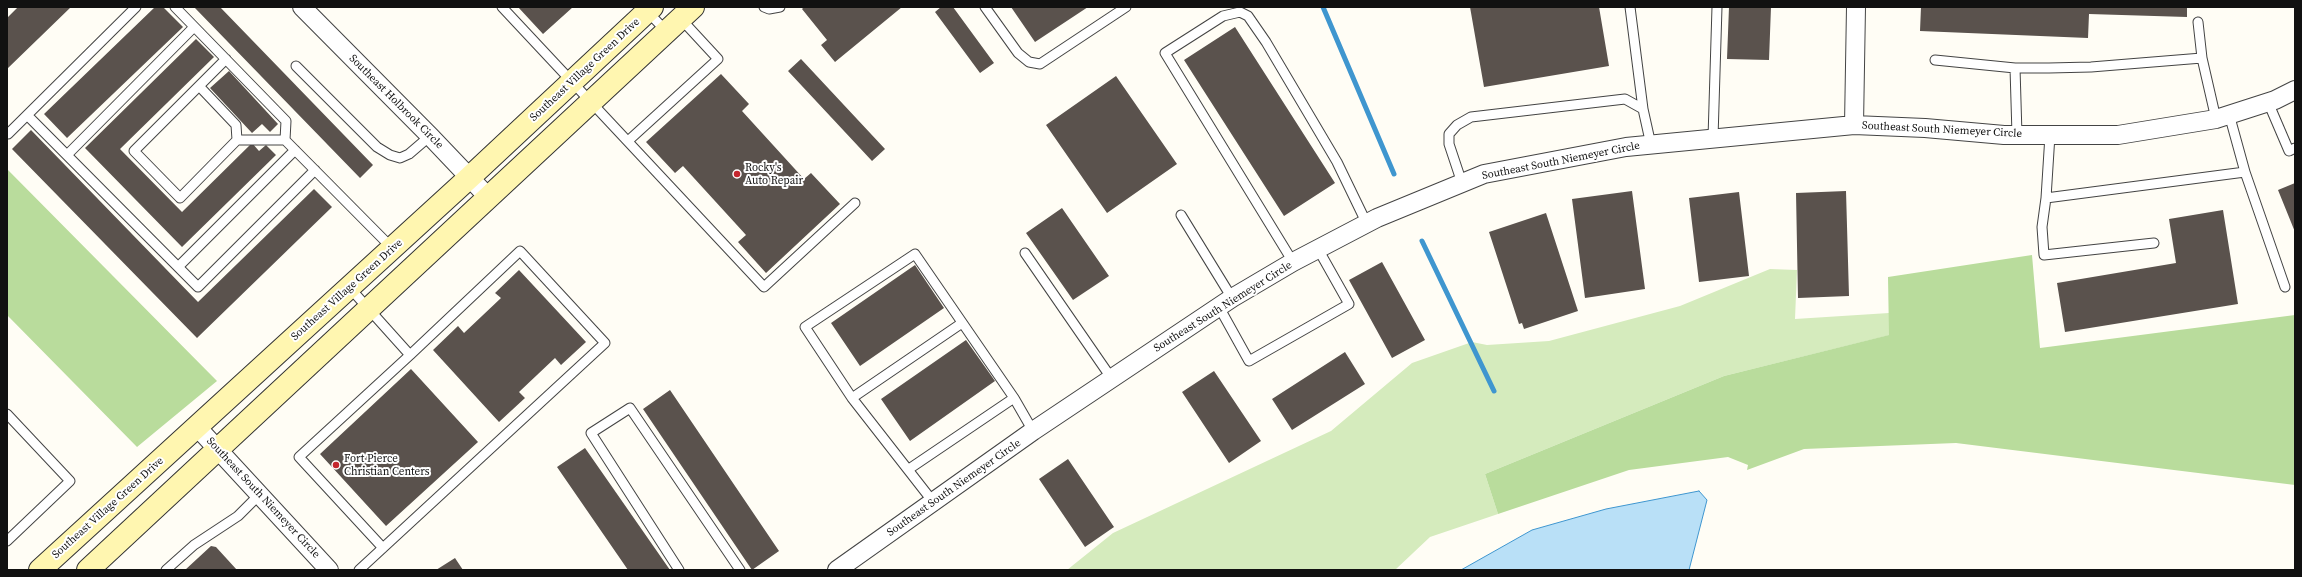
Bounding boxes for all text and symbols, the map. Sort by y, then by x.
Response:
street label: Southeast Village Green Drive [527,16,643,124]
street label: Southeast Holbrook Circle [346,52,446,152]
street label: Southeast South Niemeyer Circle [1862,119,2022,141]
street label: Southeast South Niemeyer Circle [1481,139,1641,183]
place label: Rocky's Auto Repair [745,161,803,187]
marker: Rocky's Auto Repair [732,169,742,179]
street label: Southeast Village Green Drive [289,237,405,343]
street label: Southeast South Niemeyer Circle [1151,259,1295,355]
street label: Southeast South Niemeyer Circle [203,435,323,561]
street label: Southeast South Niemeyer Circle [885,437,1023,539]
place label: Fort Pierce Christian Centers [344,452,430,478]
street label: Southeast Village Green Drive [50,455,166,561]
marker: Fort Pierce Christian Centers [331,460,341,470]

